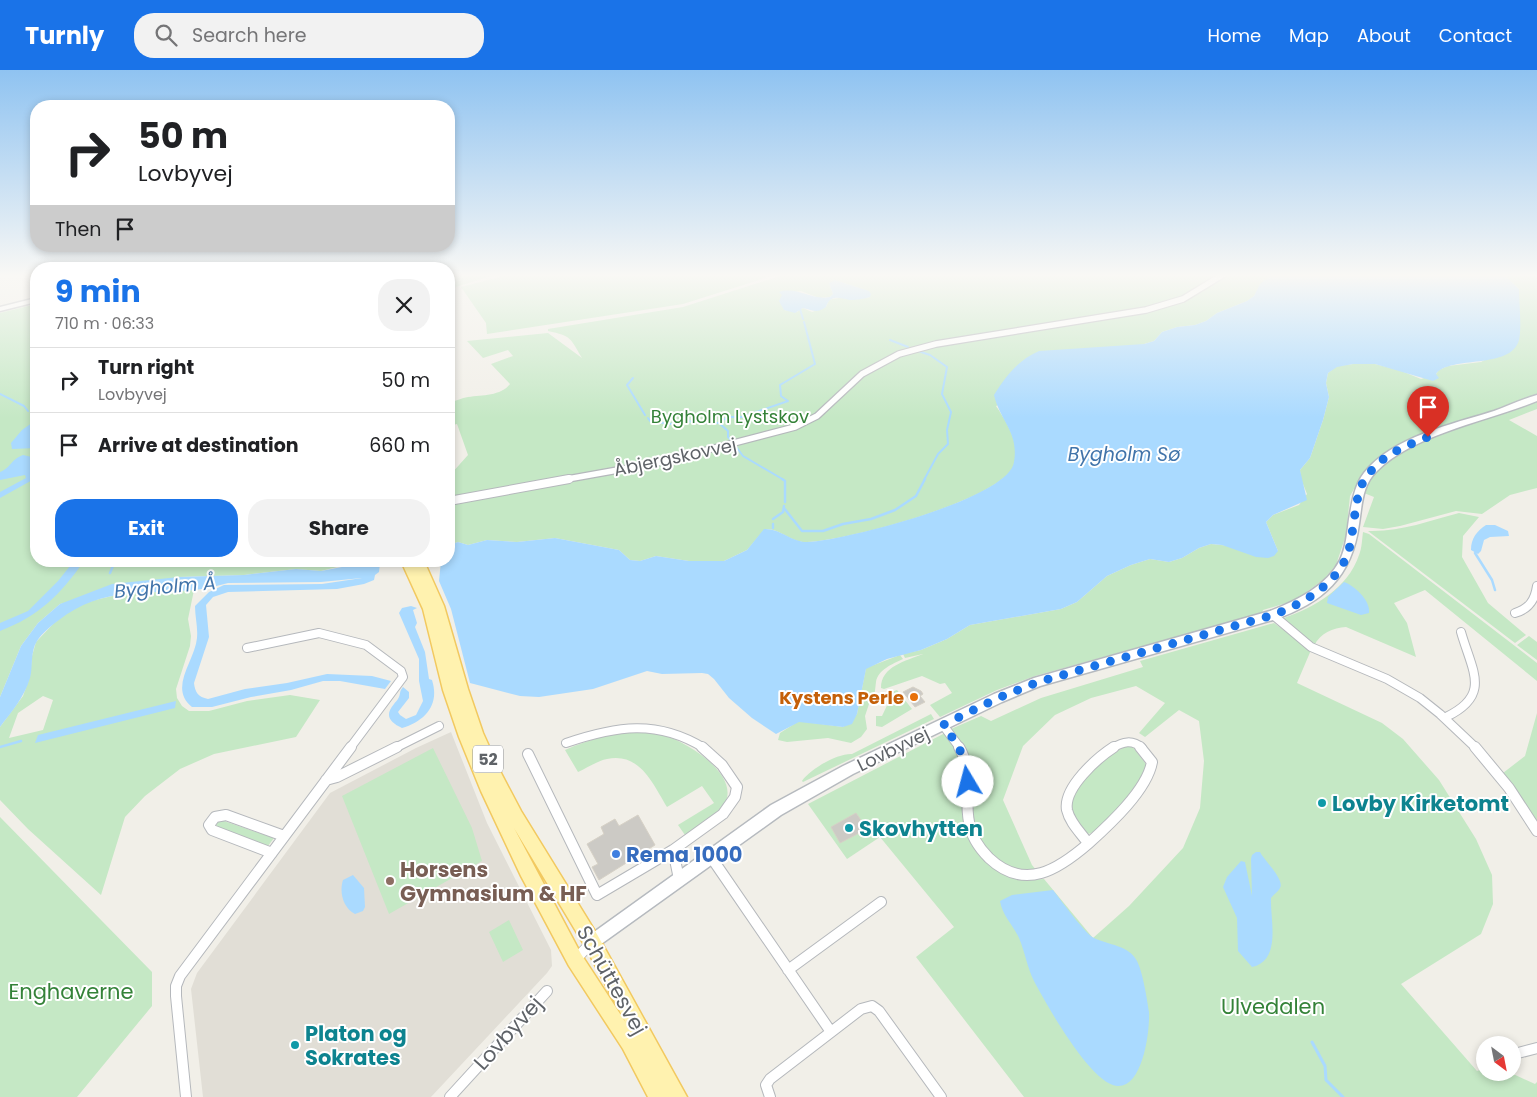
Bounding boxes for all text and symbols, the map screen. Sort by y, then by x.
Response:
search box [134,13,484,58]
text: Turnly [25,19,104,52]
icon: search [152,21,180,49]
text: Search here [192,22,307,49]
text: Home [1207,23,1261,48]
text: Map [1289,23,1329,48]
text: About [1357,23,1411,48]
text: Contact [1439,23,1512,48]
text: 50 m [138,111,228,160]
icon: right [55,120,120,185]
text: Lovbyvej [138,158,233,189]
icon: arrive [111,215,139,243]
text: Then [55,216,101,243]
text: 9 min [55,270,141,313]
button: close [378,279,430,331]
text: 710 m · 06:33 [55,312,154,335]
text: Turn right [98,354,194,381]
icon: right [55,366,83,394]
text: 50 m [381,367,430,394]
text: Lovbyvej [98,383,167,406]
pin [1407,386,1449,437]
icon: arrive [1414,393,1442,421]
park label: Bygholm Lystskov [651,404,809,429]
icon: arrive [55,431,83,459]
text: Arrive at destination [98,432,299,459]
text: 660 m [369,432,430,459]
street label: Åbjergskovvej [611,432,739,482]
water label: Bygholm Sø [1068,441,1181,468]
button: Exit [55,499,238,557]
button: Share [248,499,430,557]
water label: Bygholm Å [113,569,217,605]
place label: Kystens Perle [779,685,904,710]
marker: Kystens Perle [908,691,920,703]
street label: Lovbyvej [853,721,933,777]
road number: 52 [473,746,503,772]
position arrow [941,755,993,807]
place label: Lovby Kirketomt [1332,789,1509,818]
marker: Lovby Kirketomt [1316,797,1328,809]
place label: Skovhytten [859,814,983,843]
marker: Skovhytten [843,822,855,834]
place label: Rema 1000 [626,840,743,869]
marker: Rema 1000 [610,848,622,860]
place label: Horsens Gymnasium & HF [400,855,587,908]
marker: Horsens Gymnasium & HF [384,875,396,887]
street label: Schüttesvej [570,920,654,1040]
park label: Enghaverne [8,977,134,1006]
street label: Lovbyvej [467,990,549,1076]
park label: Ulvedalen [1221,992,1325,1021]
place label: Platon og Sokrates [305,1019,407,1072]
north arrow [1476,1036,1521,1081]
map controls [1476,1036,1521,1081]
marker: Platon og Sokrates [289,1039,301,1051]

